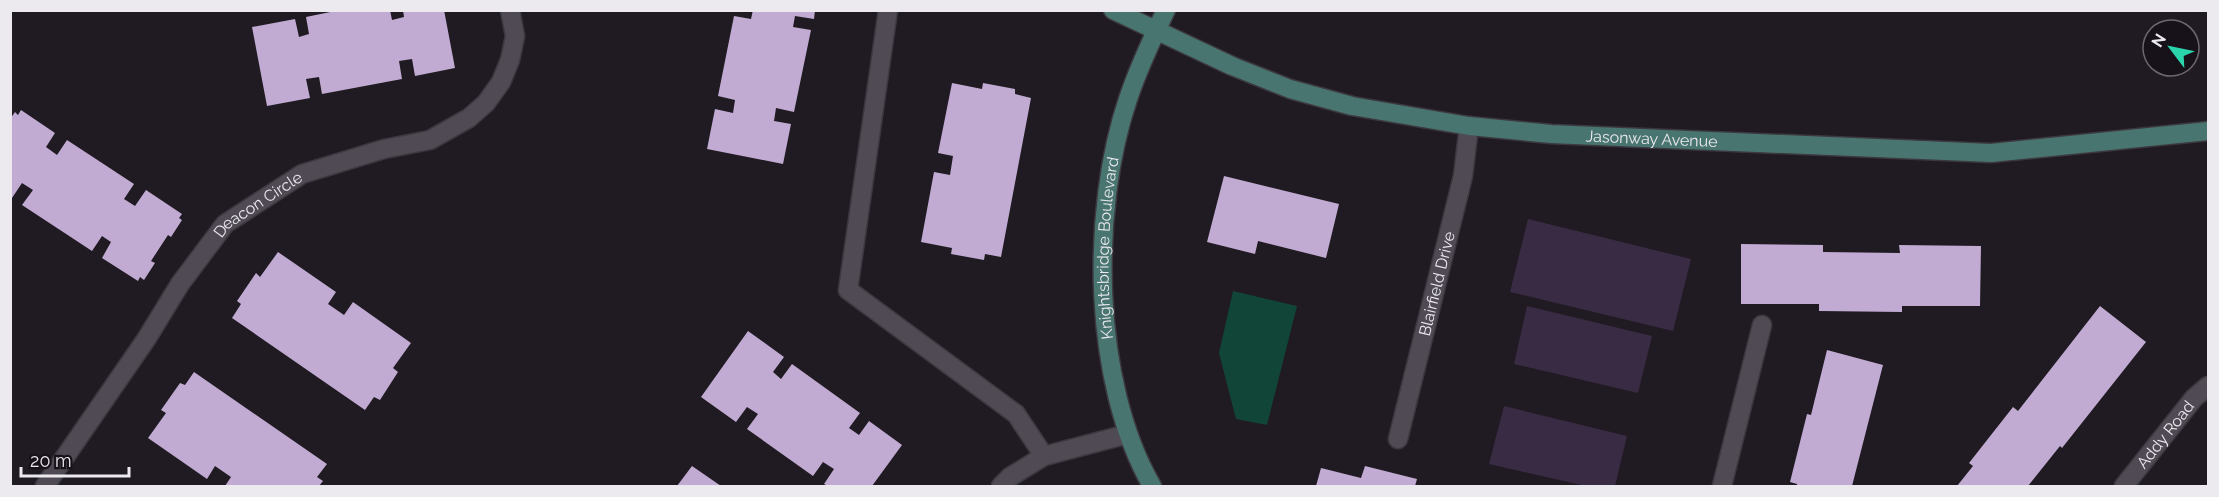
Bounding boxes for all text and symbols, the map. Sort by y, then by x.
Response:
north arrow [2141,18,2201,78]
text: N [2147,30,2170,51]
street label: Jasonway Avenue [1585,127,1718,151]
street label: Knightsbridge Boulevard [1094,155,1123,340]
street label: Deacon Circle [209,168,306,241]
street label: Blairfield Drive [1415,230,1459,338]
street label: Addy Road [2133,397,2198,472]
scale bar [21,440,129,478]
text: 20 m [30,450,72,471]

